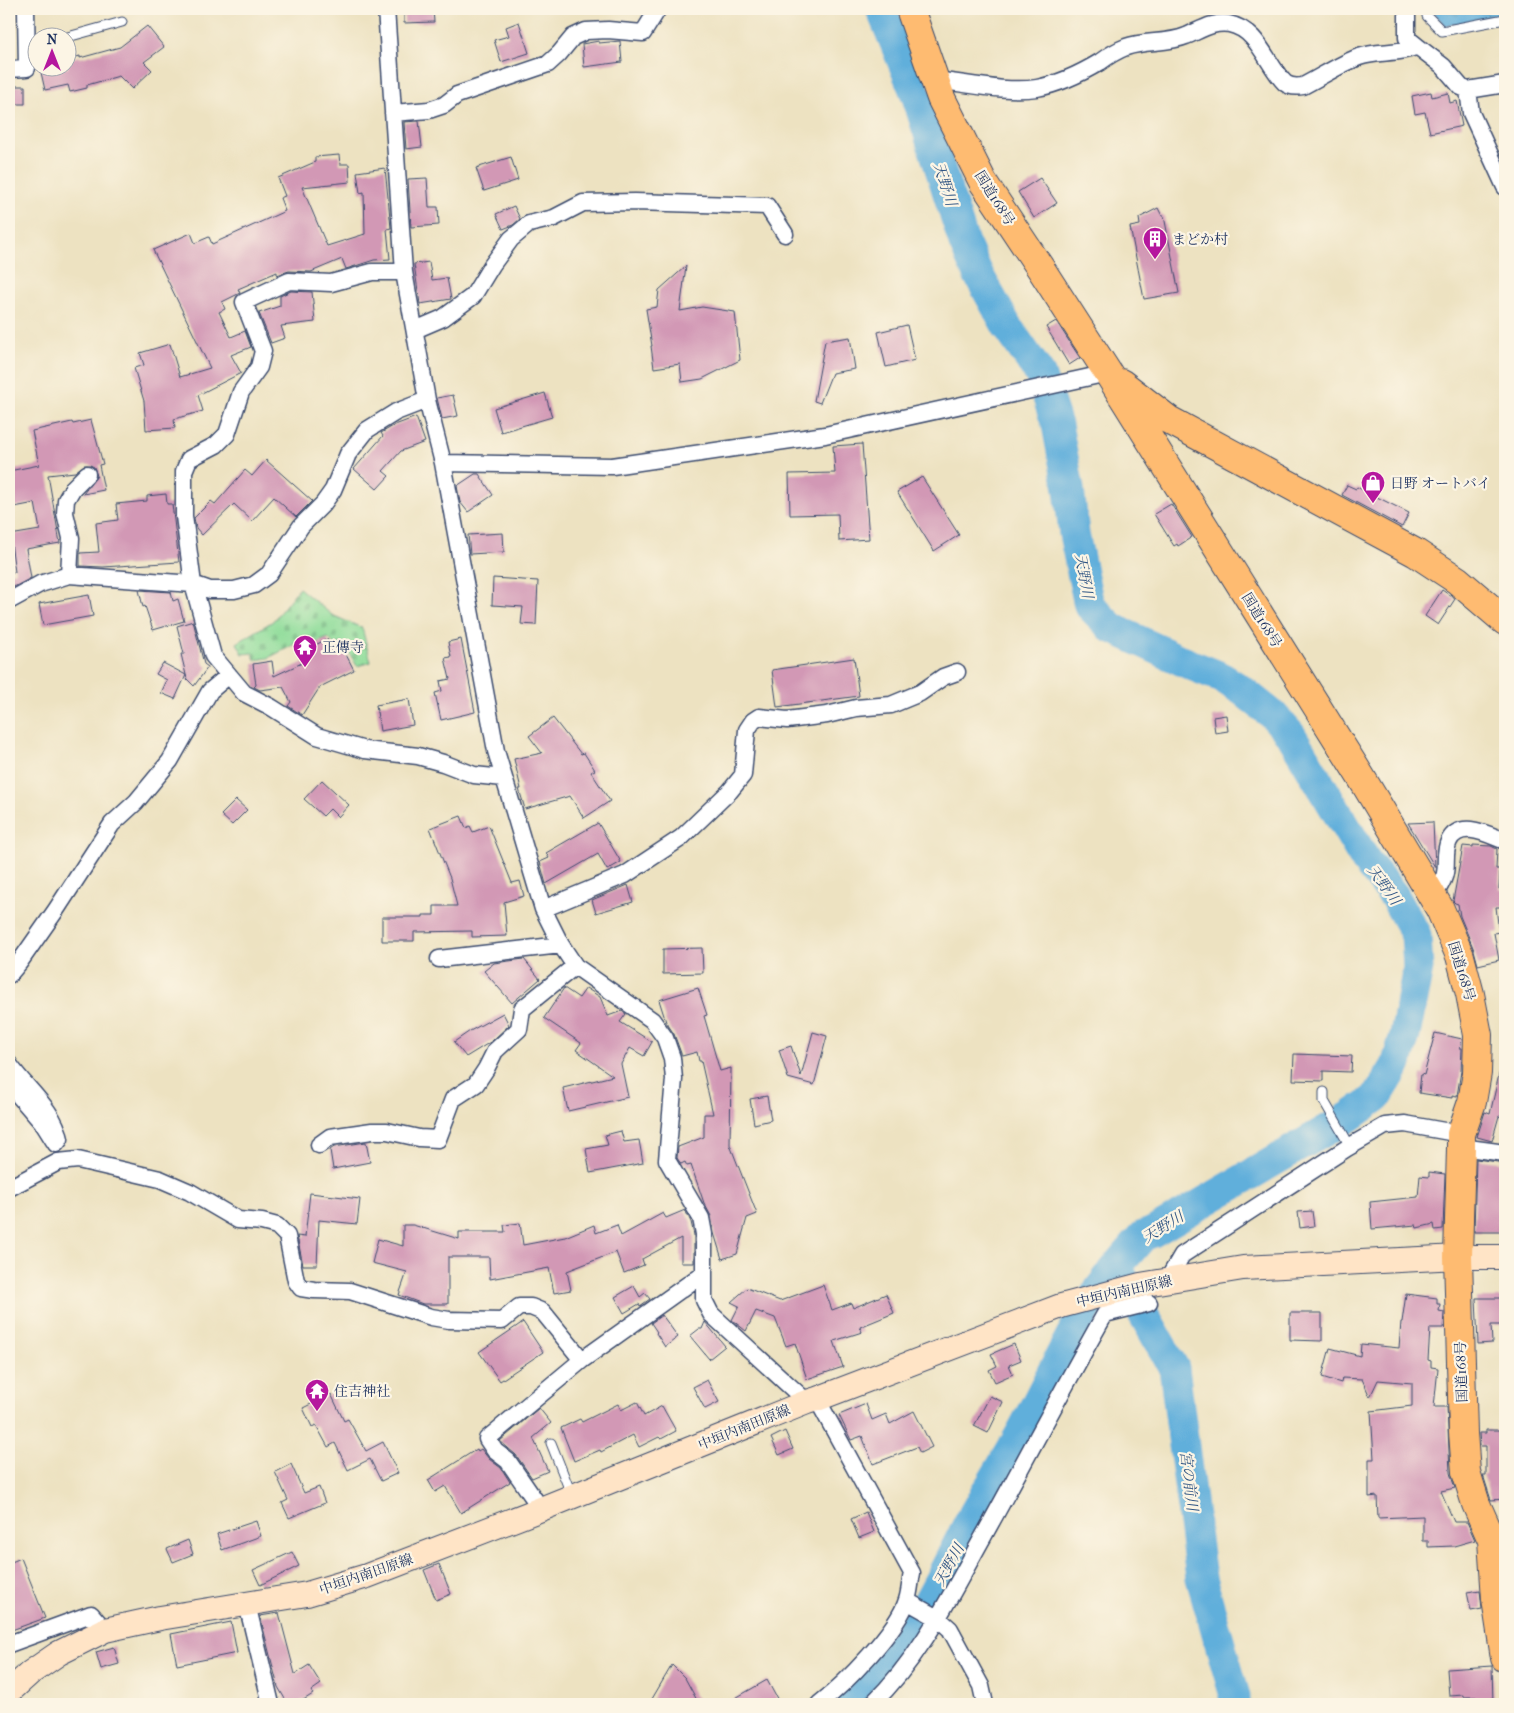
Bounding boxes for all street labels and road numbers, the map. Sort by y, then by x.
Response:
street label: 国道168号 [971,168,1018,229]
street label: 国道168号 [1238,590,1285,651]
street label: 国道168号 [1444,939,1479,1003]
street label: 中垣内南田原線 [1074,1272,1174,1311]
street label: 国道168号 [1452,1341,1471,1403]
street label: 中垣内南田原線 [696,1401,793,1454]
street label: 中垣内南田原線 [317,1550,415,1598]

